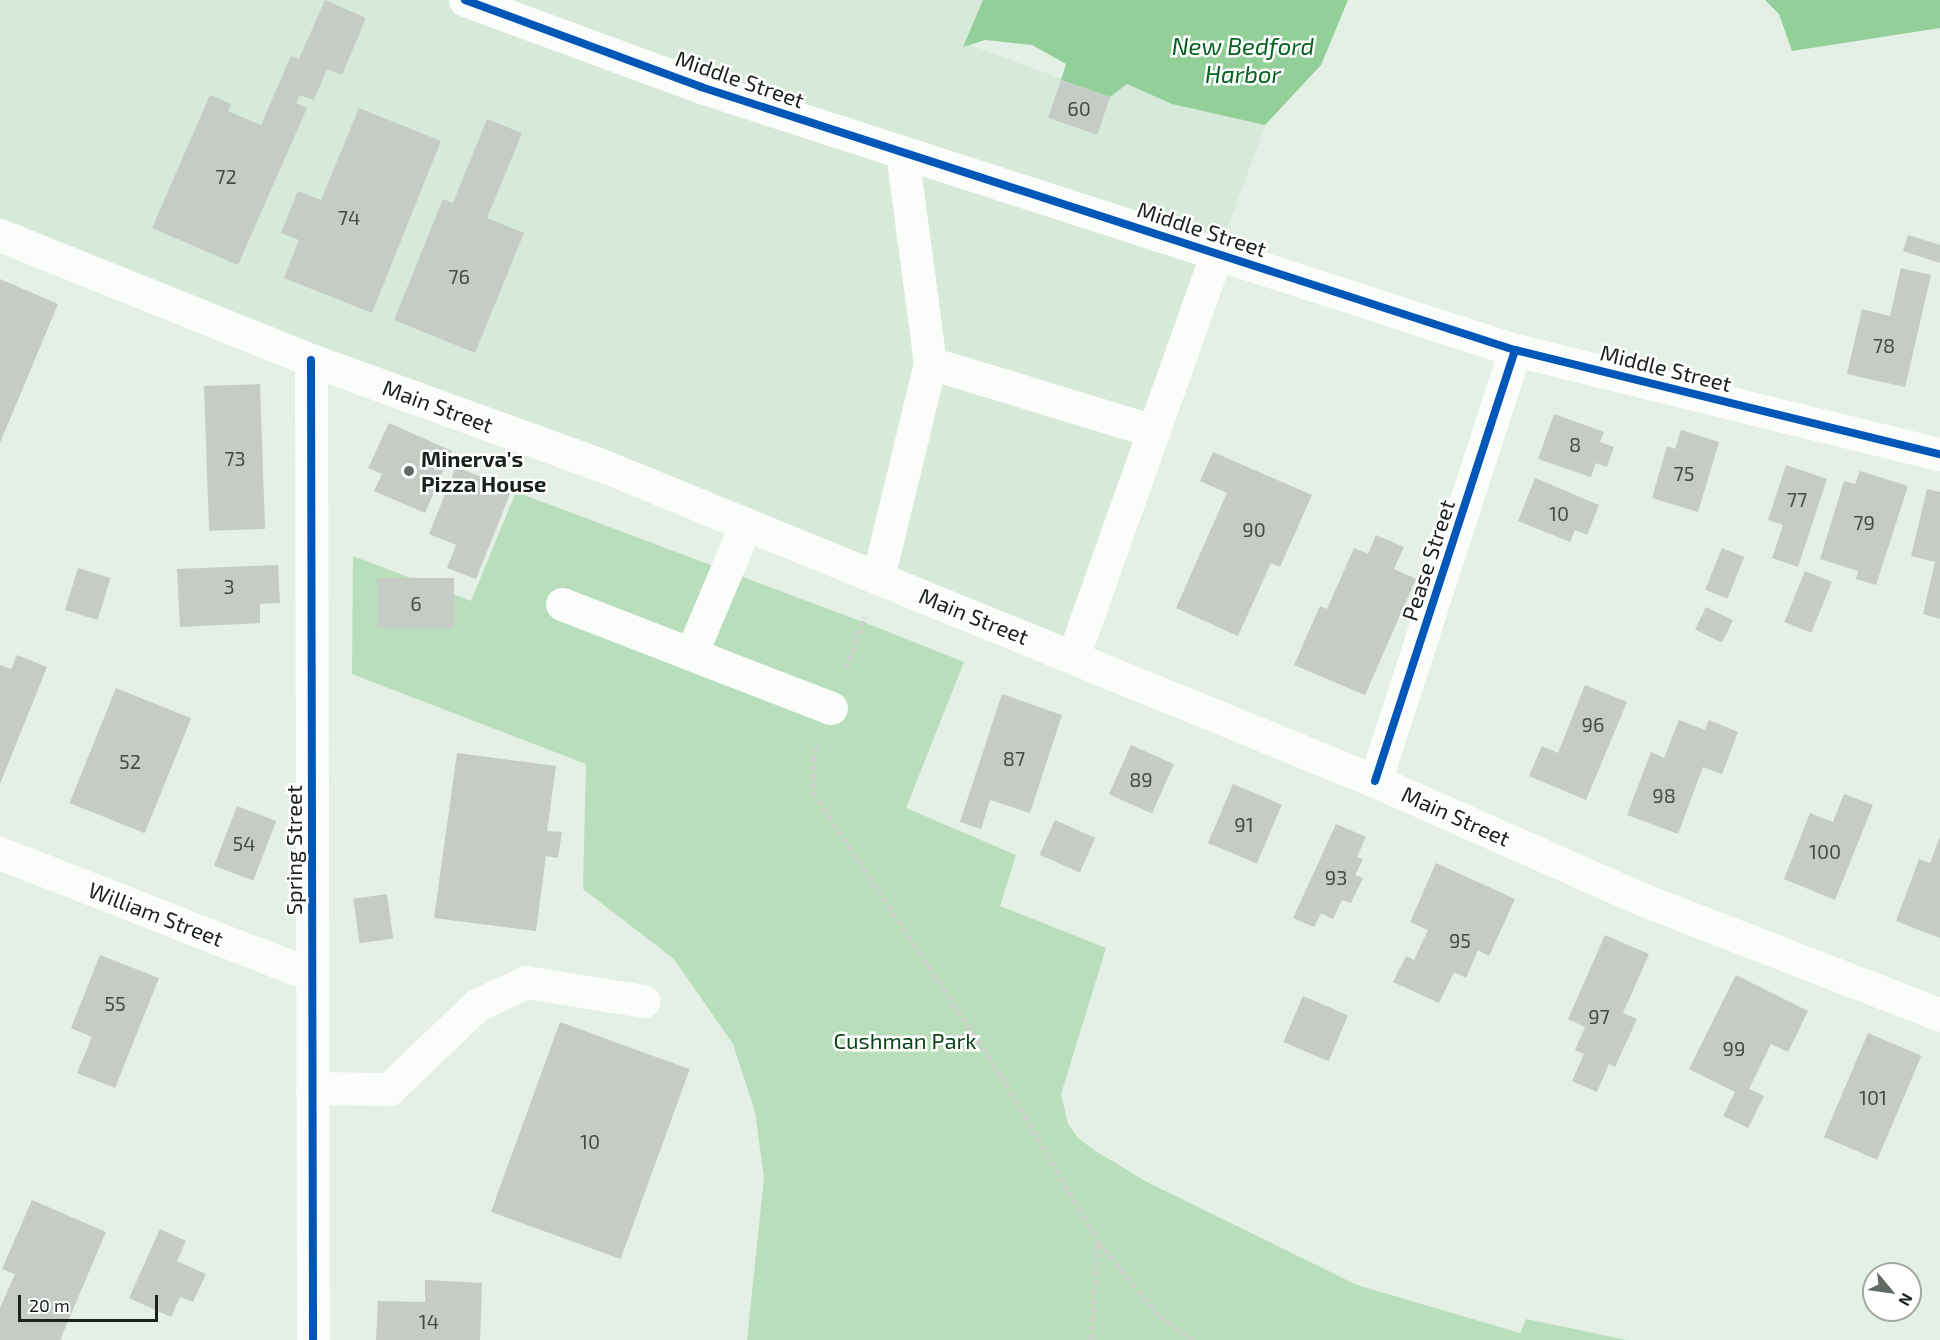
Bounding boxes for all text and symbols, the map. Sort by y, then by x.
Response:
water label: New Bedford Harbor [1172,32,1314,88]
street label: Middle Street [672,45,808,113]
house number: 60 [1067,96,1091,120]
house number: 72 [215,164,237,188]
street label: Middle Street [1134,196,1270,262]
house number: 74 [338,205,360,229]
house number: 76 [448,264,470,288]
house number: 78 [1873,333,1895,357]
street label: Middle Street [1598,339,1734,397]
street label: Main Street [379,374,497,438]
house number: 8 [1569,432,1581,456]
place label: Minerva's Pizza House [421,445,546,496]
house number: 73 [224,446,246,470]
house number: 75 [1674,461,1694,485]
marker: Minerva's Pizza House [402,464,416,478]
house number: 77 [1787,487,1807,511]
street label: Pease Street [1396,496,1460,624]
house number: 10 [1549,501,1569,525]
house number: 79 [1853,510,1875,534]
house number: 90 [1242,517,1266,541]
house number: 3 [223,574,235,598]
street label: Main Street [915,582,1033,650]
house number: 6 [410,591,422,615]
house number: 96 [1582,712,1604,736]
house number: 87 [1003,746,1025,770]
house number: 52 [119,749,141,773]
house number: 89 [1129,767,1153,791]
street label: Main Street [1398,780,1514,852]
house number: 98 [1652,783,1676,807]
street label: Spring Street [281,785,307,915]
house number: 91 [1234,812,1254,836]
house number: 54 [232,831,256,855]
house number: 100 [1809,839,1841,863]
house number: 93 [1325,865,1347,889]
street label: William Street [85,876,227,952]
house number: 95 [1449,928,1471,952]
house number: 55 [104,991,126,1015]
house number: 97 [1588,1004,1610,1028]
park label: Cushman Park [833,1028,977,1054]
house number: 99 [1723,1036,1745,1060]
house number: 101 [1859,1085,1887,1109]
house number: 10 [580,1129,600,1153]
north arrow [1862,1262,1922,1322]
scale bar [21,1283,160,1321]
text: N [1895,1290,1918,1310]
text: 20 m [29,1294,70,1316]
house number: 14 [419,1309,439,1333]

